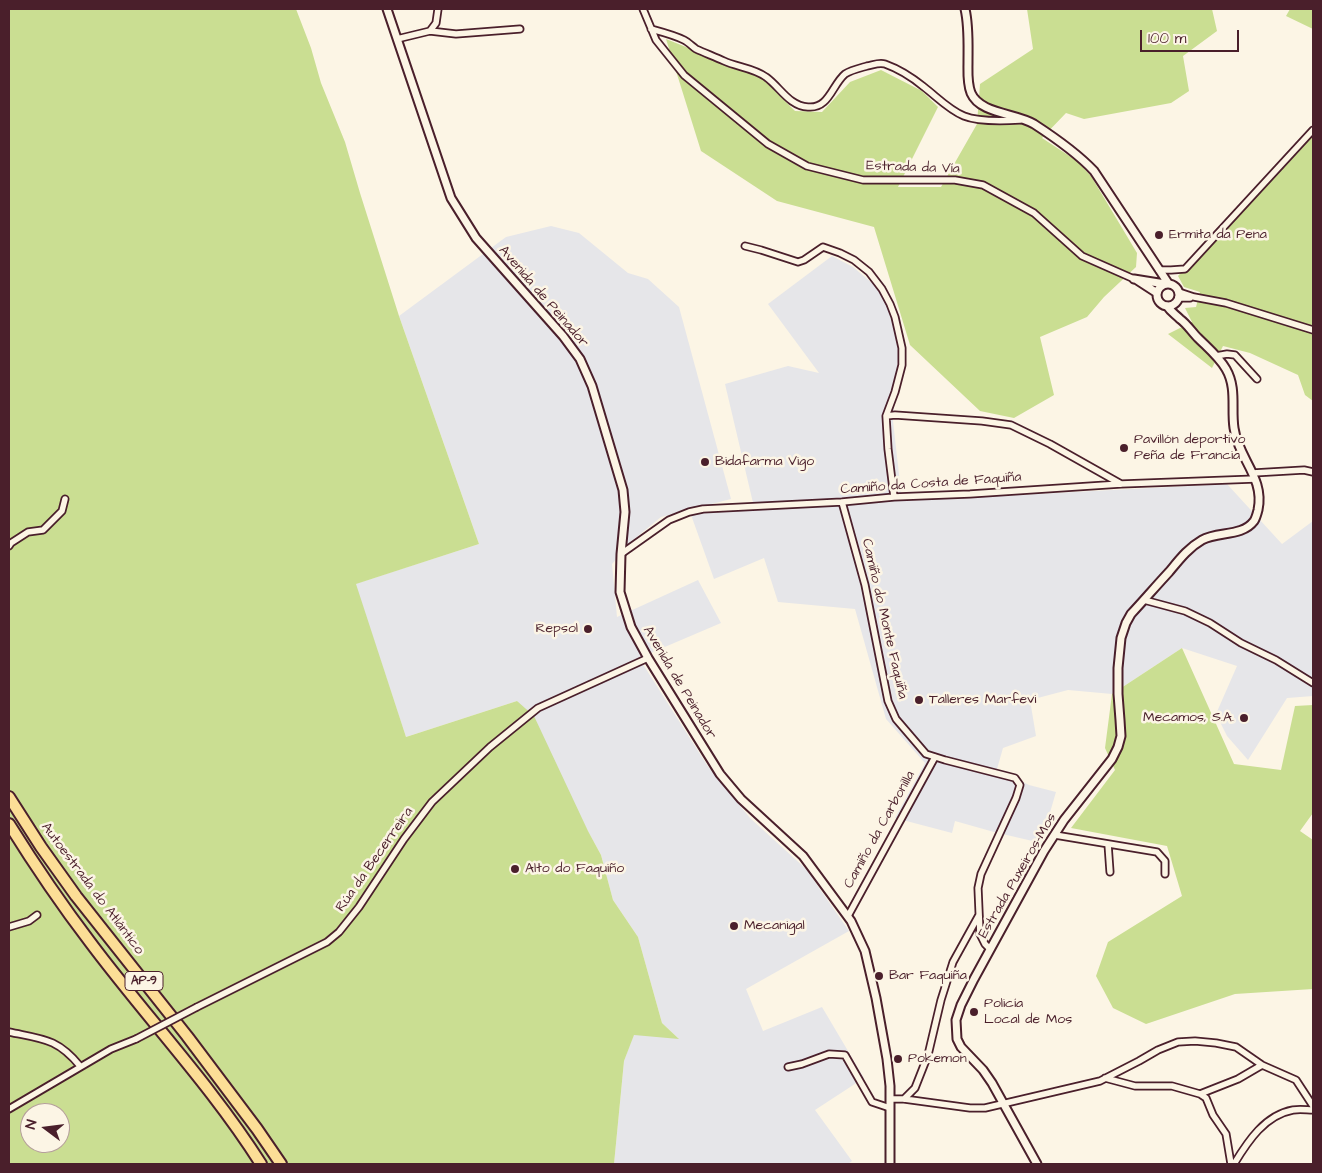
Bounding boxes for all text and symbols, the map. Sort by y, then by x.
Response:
scale bar [1142,20,1241,52]
text: 100 m [1148,28,1187,49]
street label: Estrada da Vía [866,158,960,178]
place label: Ermita da Pena [1169,227,1267,243]
marker: Ermita da Pena [1153,229,1165,241]
street label: Avenida de Peinador [494,243,592,351]
place label: Pavillón deportivo Peña de Francia [1134,432,1245,464]
marker: Pavillón deportivo Peña de Francia [1118,442,1130,454]
place label: Bidafarma Vigo [715,454,814,470]
marker: Bidafarma Vigo [699,456,711,468]
street label: Camiño da Costa de Faquiña [840,469,1022,499]
street label: Camiño do Monte Faquiña [857,537,911,701]
place label: Repsol [536,621,578,637]
marker: Repsol [582,623,594,635]
street label: Avenida de Peinador [639,624,719,742]
place label: Talleres Marfevi [929,692,1036,708]
marker: Talleres Marfevi [913,694,925,706]
place label: Mecamos, S.A. [1143,710,1234,726]
marker: Mecamos, S.A. [1238,712,1250,724]
street label: Camiño da Carbonilla [841,768,919,892]
street label: Rúa da Becerreira [333,805,417,915]
street label: Estrada Puxeiros-Mos [975,811,1061,941]
street label: Autoestrada do Atlántico [37,820,147,958]
place label: Alto do Faquiño [525,861,624,877]
marker: Alto do Faquiño [509,863,521,875]
place label: Mecanigal [744,918,805,934]
marker: Mecanigal [728,920,740,932]
place label: Bar Faquiña [889,968,967,984]
marker: Bar Faquiña [873,970,885,982]
road number: AP-9 [125,971,163,990]
place label: Policía Local de Mos [984,996,1072,1028]
marker: Policía Local de Mos [968,1006,980,1018]
place label: Pokemon [908,1051,967,1067]
marker: Pokemon [892,1053,904,1065]
north arrow [20,1103,70,1153]
text: N [21,1118,42,1131]

